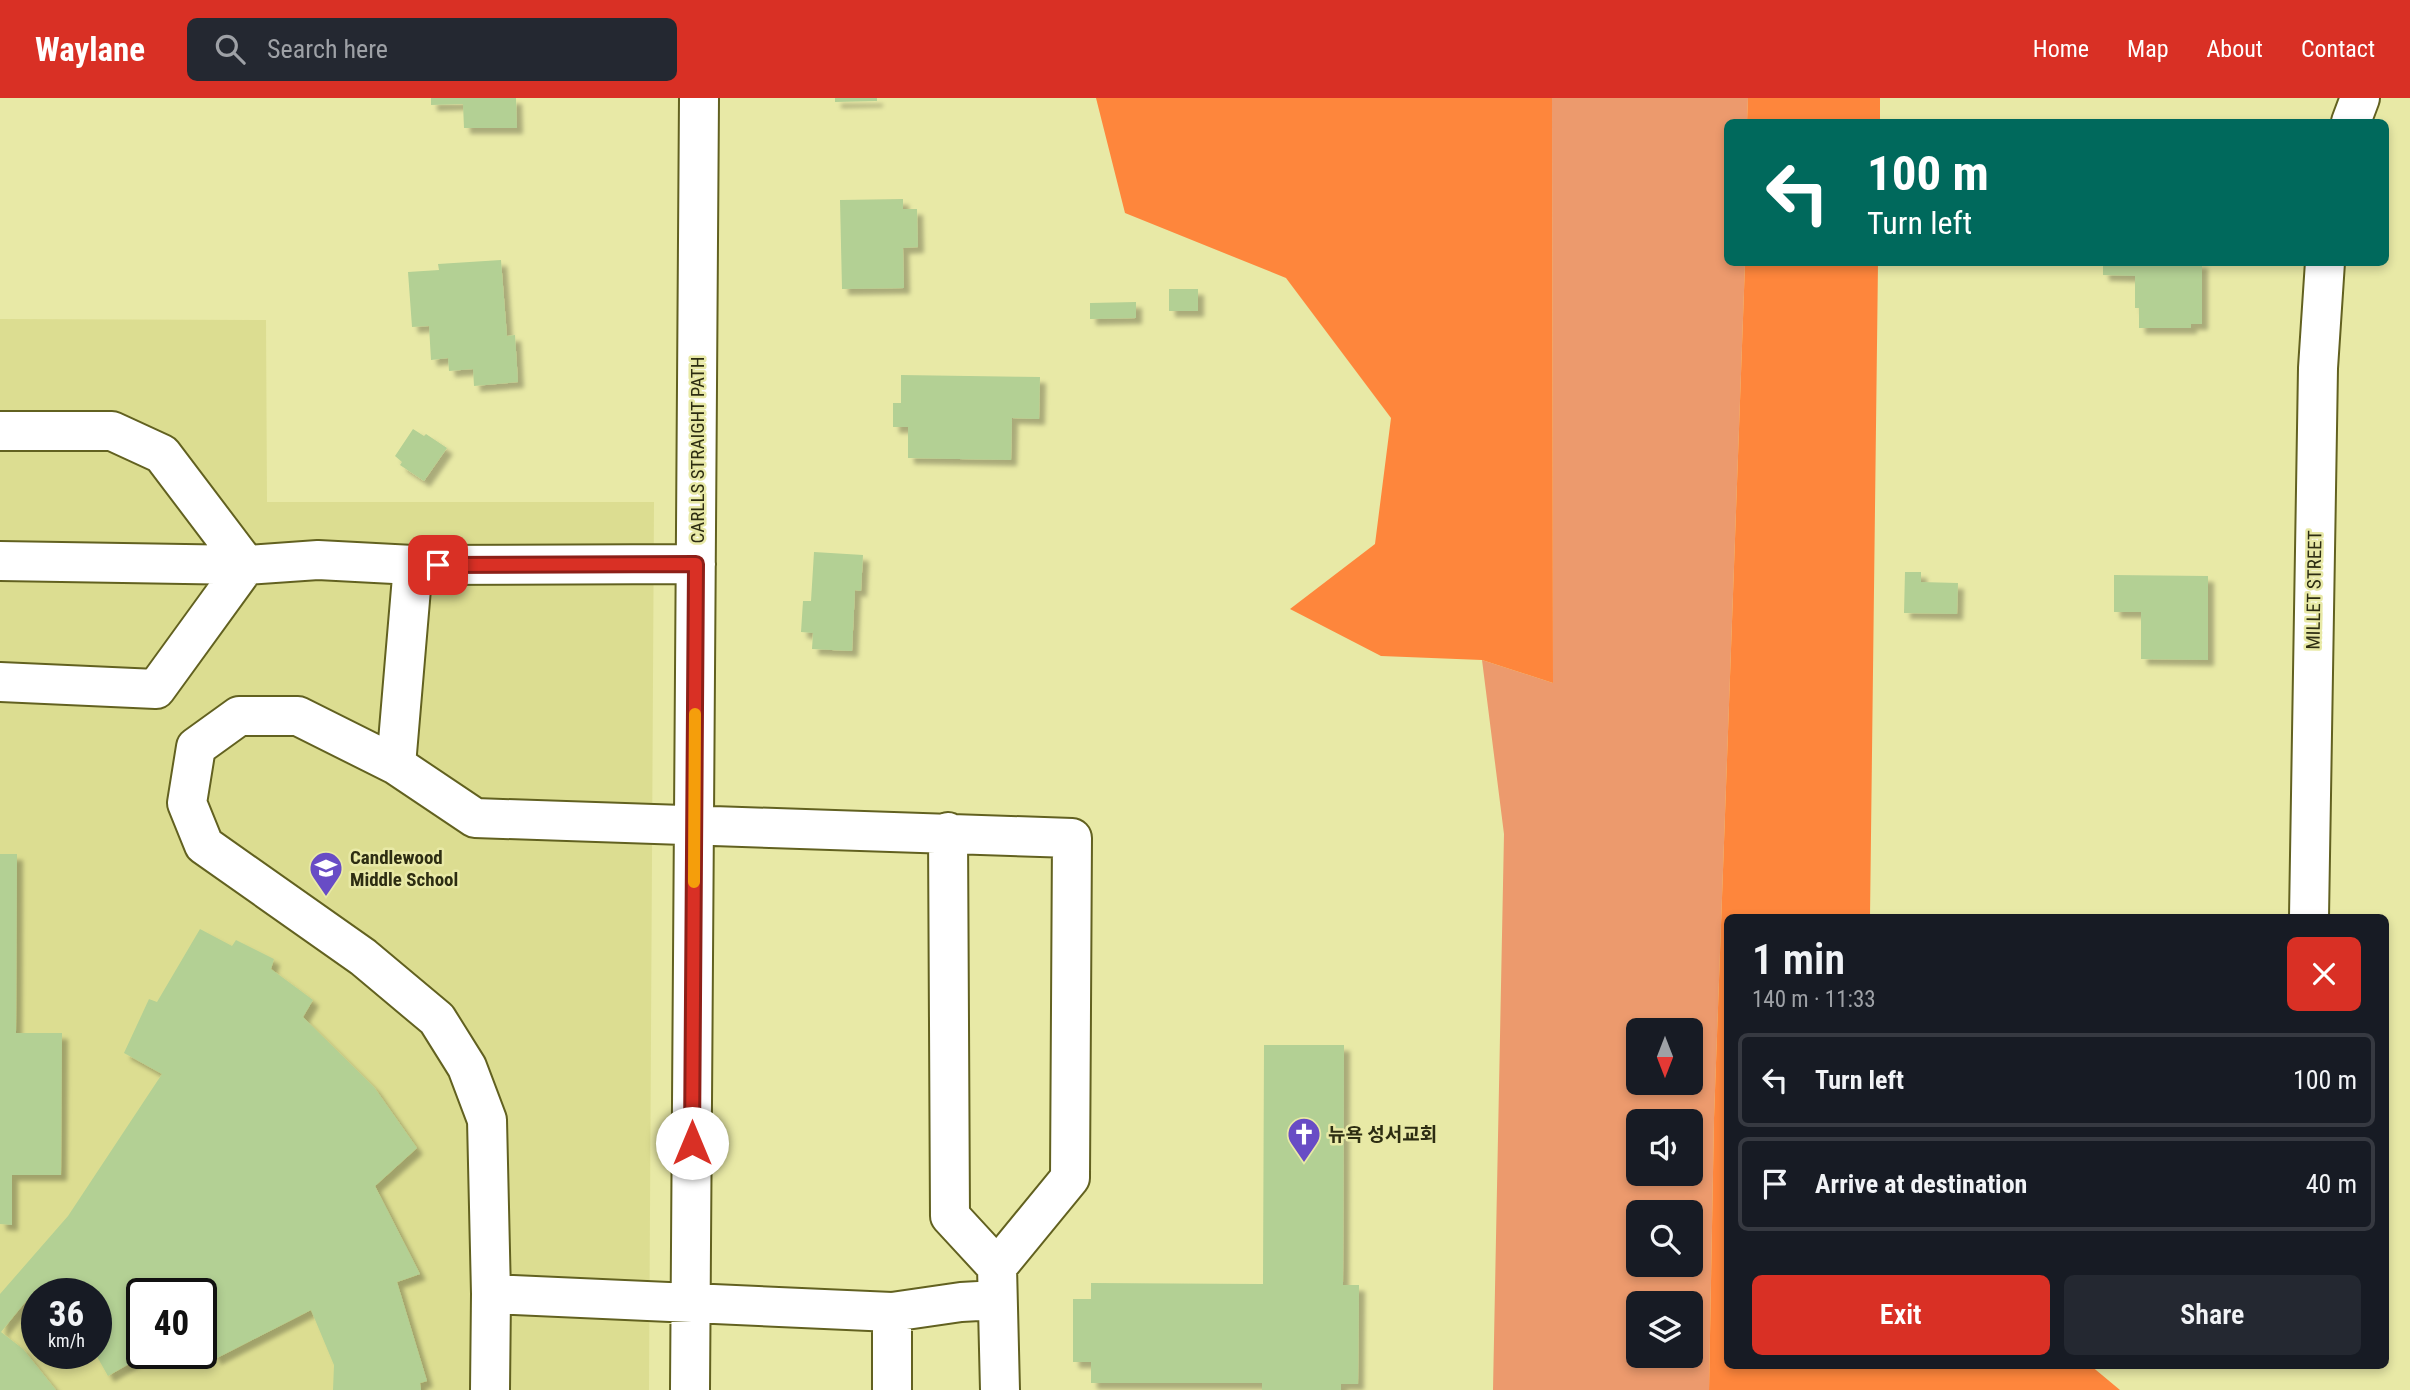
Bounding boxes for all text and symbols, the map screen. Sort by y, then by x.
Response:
search box [187,18,677,81]
text: Waylane [35,30,145,69]
icon: search [211,30,249,68]
text: Search here [267,34,388,64]
text: Home [2033,35,2089,63]
text: Map [2127,35,2169,63]
text: About [2207,35,2263,63]
text: Contact [2301,35,2375,63]
text: 100 m [1867,145,1989,202]
icon: left [1752,147,1843,238]
text: Turn left [1867,204,1972,242]
street label: CARLLS STRAIGHT PATH [686,357,709,543]
street label: MILLET STREET [2301,530,2327,650]
pin [408,535,468,595]
icon: arrive [419,546,457,584]
place label: Candlewood Middle School [350,846,458,891]
school or university icon: Candlewood Middle School [307,849,345,898]
text: 1 min [1752,935,1845,984]
button: close [2287,937,2361,1011]
text: 140 m · 11:33 [1752,986,1876,1013]
north arrow [1626,1018,1703,1096]
map controls [1626,1018,1703,1368]
icon: left [1756,1061,1794,1099]
text: Turn left [1815,1065,1904,1095]
text: 100 m [2293,1065,2357,1095]
position arrow [655,1106,729,1180]
button: sound [1626,1109,1703,1186]
church icon: 뉴욕 성서교회 [1285,1115,1323,1164]
place label: 뉴욕 성서교회 [1328,1123,1437,1146]
icon: arrive [1756,1165,1794,1203]
text: Arrive at destination [1815,1169,2027,1199]
text: 40 m [2306,1169,2357,1199]
button: search [1626,1200,1703,1277]
button: Exit [1752,1275,2050,1355]
button: Share [2064,1275,2361,1355]
speed limit sign: 40 [126,1278,217,1369]
button: layers [1626,1291,1703,1368]
text: 36 [49,1294,84,1335]
text: km/h [48,1330,85,1351]

